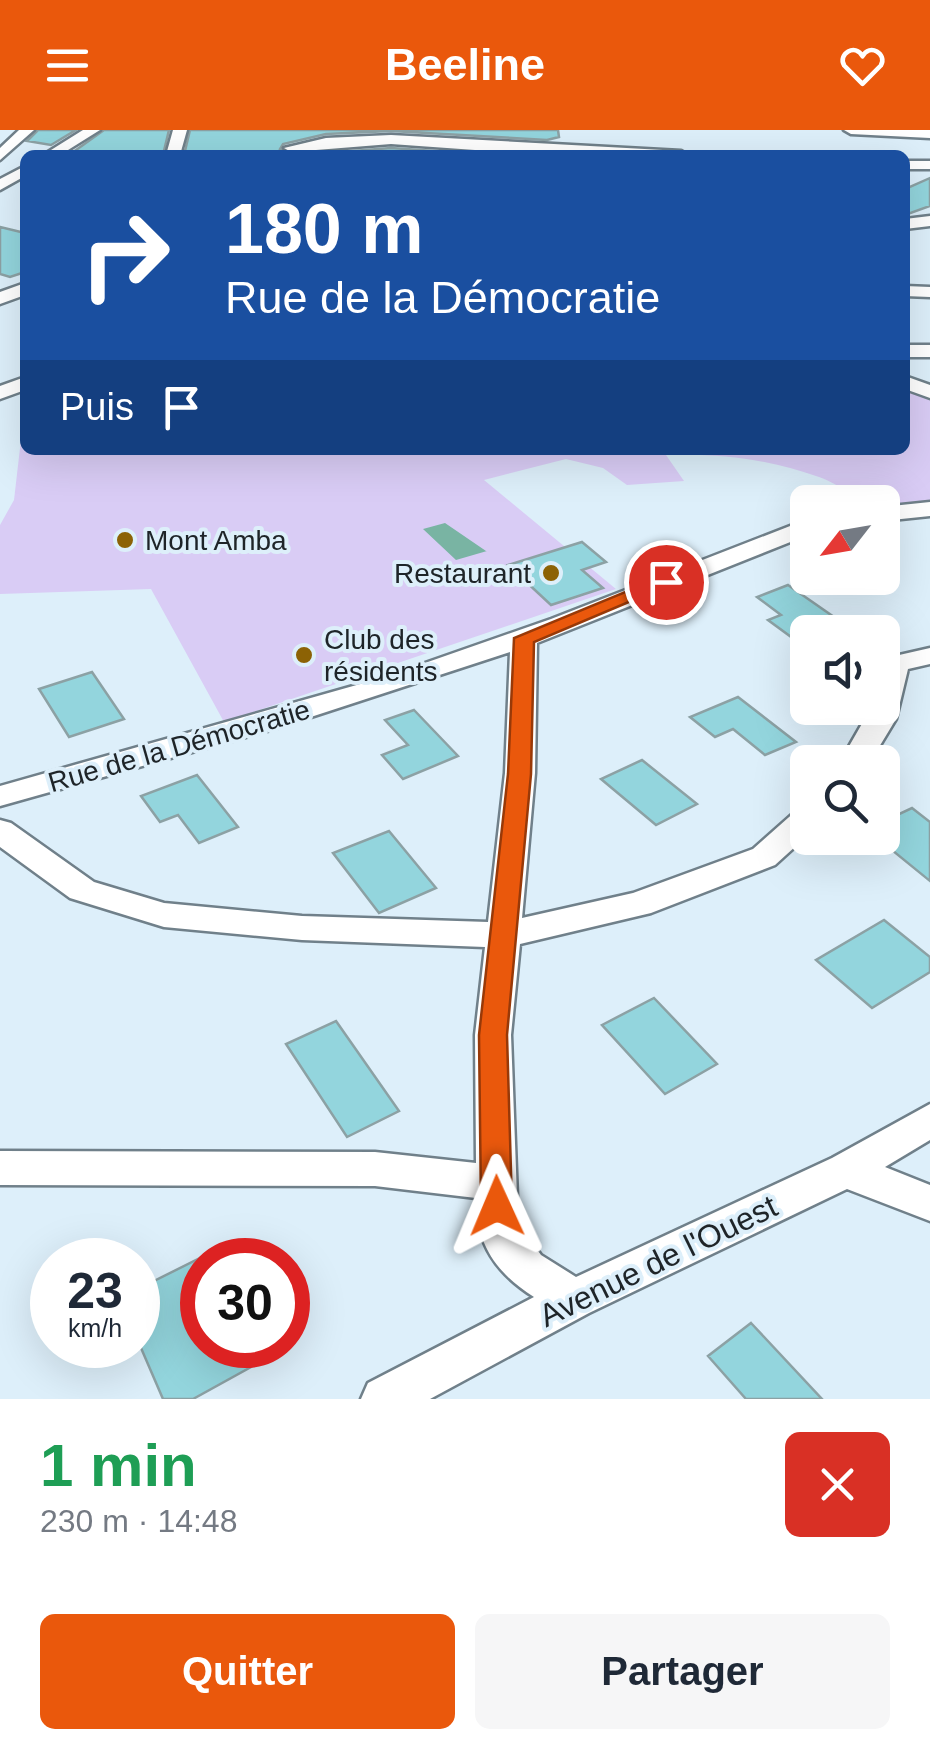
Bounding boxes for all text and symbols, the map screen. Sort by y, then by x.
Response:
icon: menu [40,38,95,93]
icon: heart [835,38,890,93]
text: Beeline [385,39,545,90]
icon: right [60,190,190,320]
text: 180 m [225,190,423,268]
text: Rue de la Démocratie [225,272,660,323]
icon: arrive [154,380,209,435]
text: Puis [60,386,134,428]
north arrow [790,485,900,595]
map controls [790,485,900,855]
place label: Mont Amba [145,525,287,556]
marker: Mont Amba [114,529,136,551]
pin [624,540,709,625]
icon: arrive [639,555,694,610]
place label: Restaurant [394,558,531,589]
marker: Restaurant [540,562,562,584]
button: sound [790,615,900,725]
place label: Club des résidents [324,624,438,687]
marker: Club des résidents [293,644,315,666]
street label: Rue de la Démocratie [45,694,313,798]
button: search [790,745,900,855]
position arrow [445,1154,549,1258]
street label: Avenue de l'Ouest [533,1188,783,1334]
speed limit sign: 30 [180,1238,310,1368]
text: 23 [67,1263,123,1319]
text: km/h [68,1314,122,1342]
text: 1 min [40,1432,197,1499]
button: close [785,1432,890,1537]
text: 230 m · 14:48 [40,1503,237,1539]
button: Quitter [40,1614,455,1729]
button: Partager [475,1614,890,1729]

